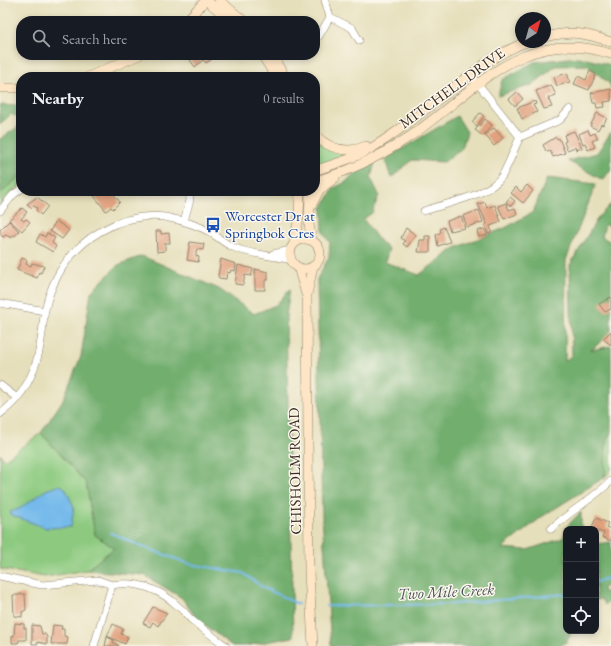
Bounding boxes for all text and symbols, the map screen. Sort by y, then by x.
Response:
north arrow [515,12,551,48]
search box [16,16,320,60]
icon: search [30,27,52,49]
text: Search here [62,29,127,48]
street label: MITCHELL DRIVE [395,43,509,132]
text: Nearby [32,87,84,109]
text: 0 results [263,90,304,107]
place label: Worcester Dr at Springbok Cres [225,206,315,242]
bus stop icon: Worcester Dr at Springbok Cres [204,216,222,234]
street label: CHISHOLM ROAD [284,407,305,535]
map controls [563,526,599,634]
button: + [563,526,599,562]
button: − [563,562,599,598]
water label: Two Mile Creek [397,578,495,605]
button: locate [563,598,599,634]

